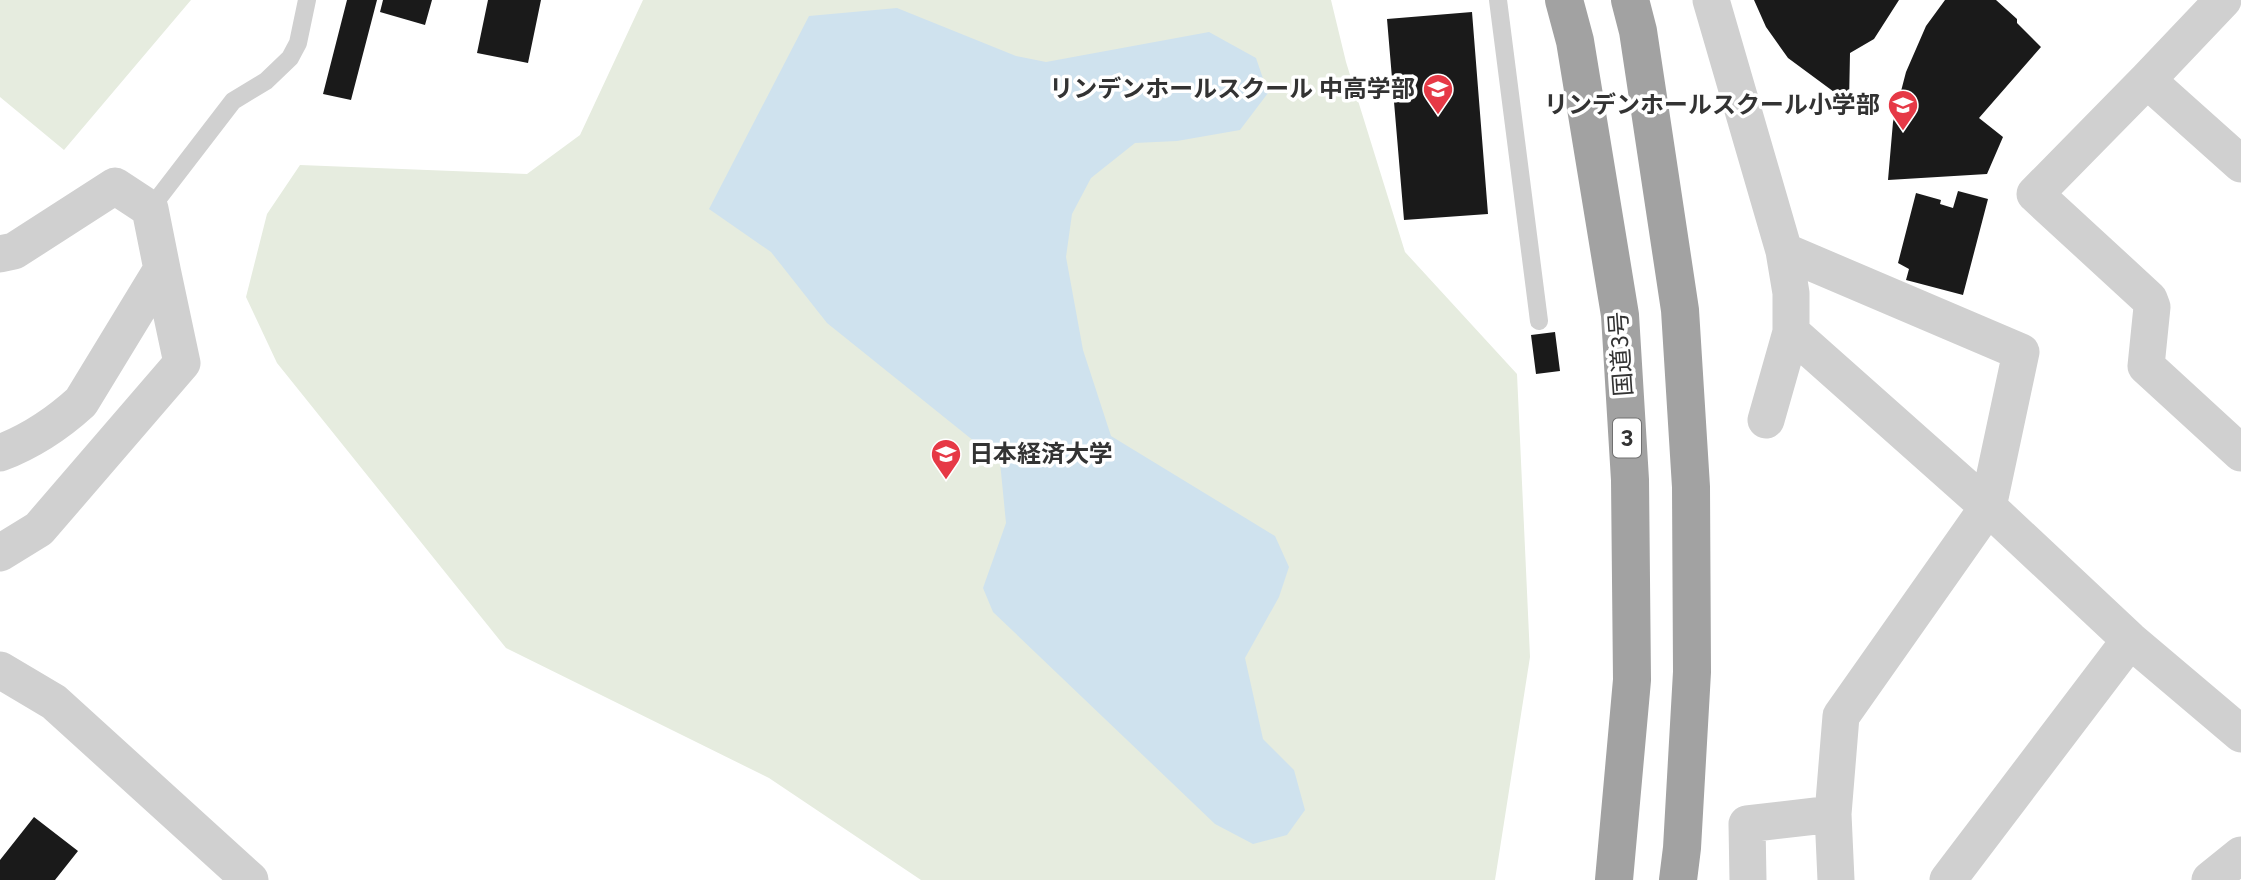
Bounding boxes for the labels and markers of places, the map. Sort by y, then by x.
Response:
school or university icon: リンデンホールスクール 中高学部 [1421,72,1455,116]
place label: リンデンホールスクール 中高学部 [1049,74,1415,103]
school or university icon: リンデンホールスクール小学部 [1886,88,1920,132]
place label: リンデンホールスクール小学部 [1544,90,1880,119]
school or university icon: 日本経済大学 [929,437,963,481]
place label: 日本経済大学 [969,439,1113,468]

